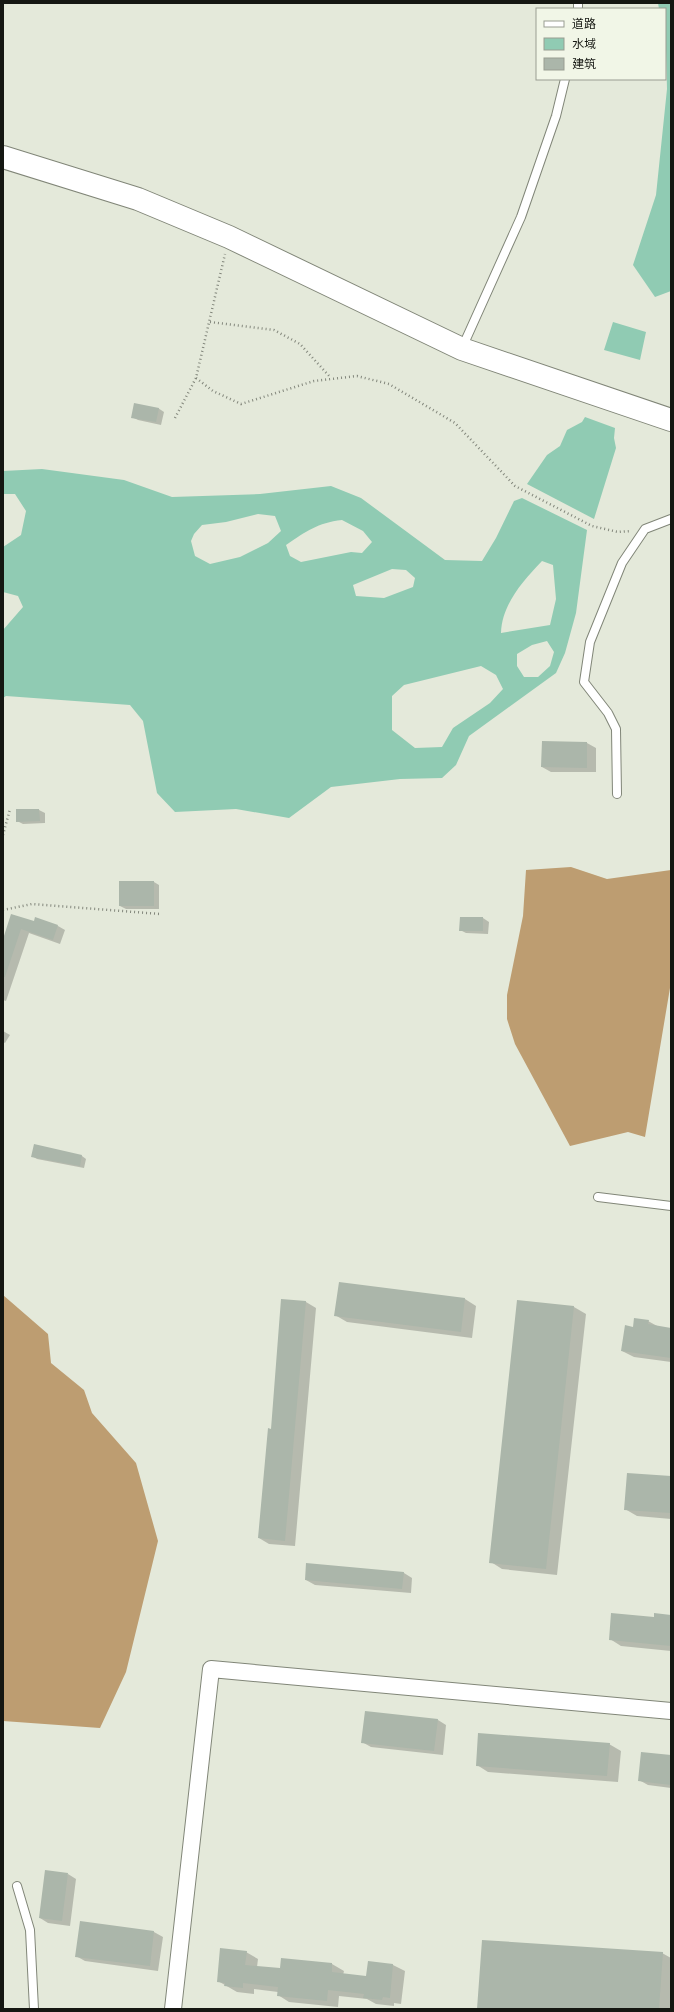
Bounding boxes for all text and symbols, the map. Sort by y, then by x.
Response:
legend [536,8,666,80]
text: 道路 [572,16,596,33]
text: 水域 [572,36,596,53]
text: 建筑 [572,56,596,73]

